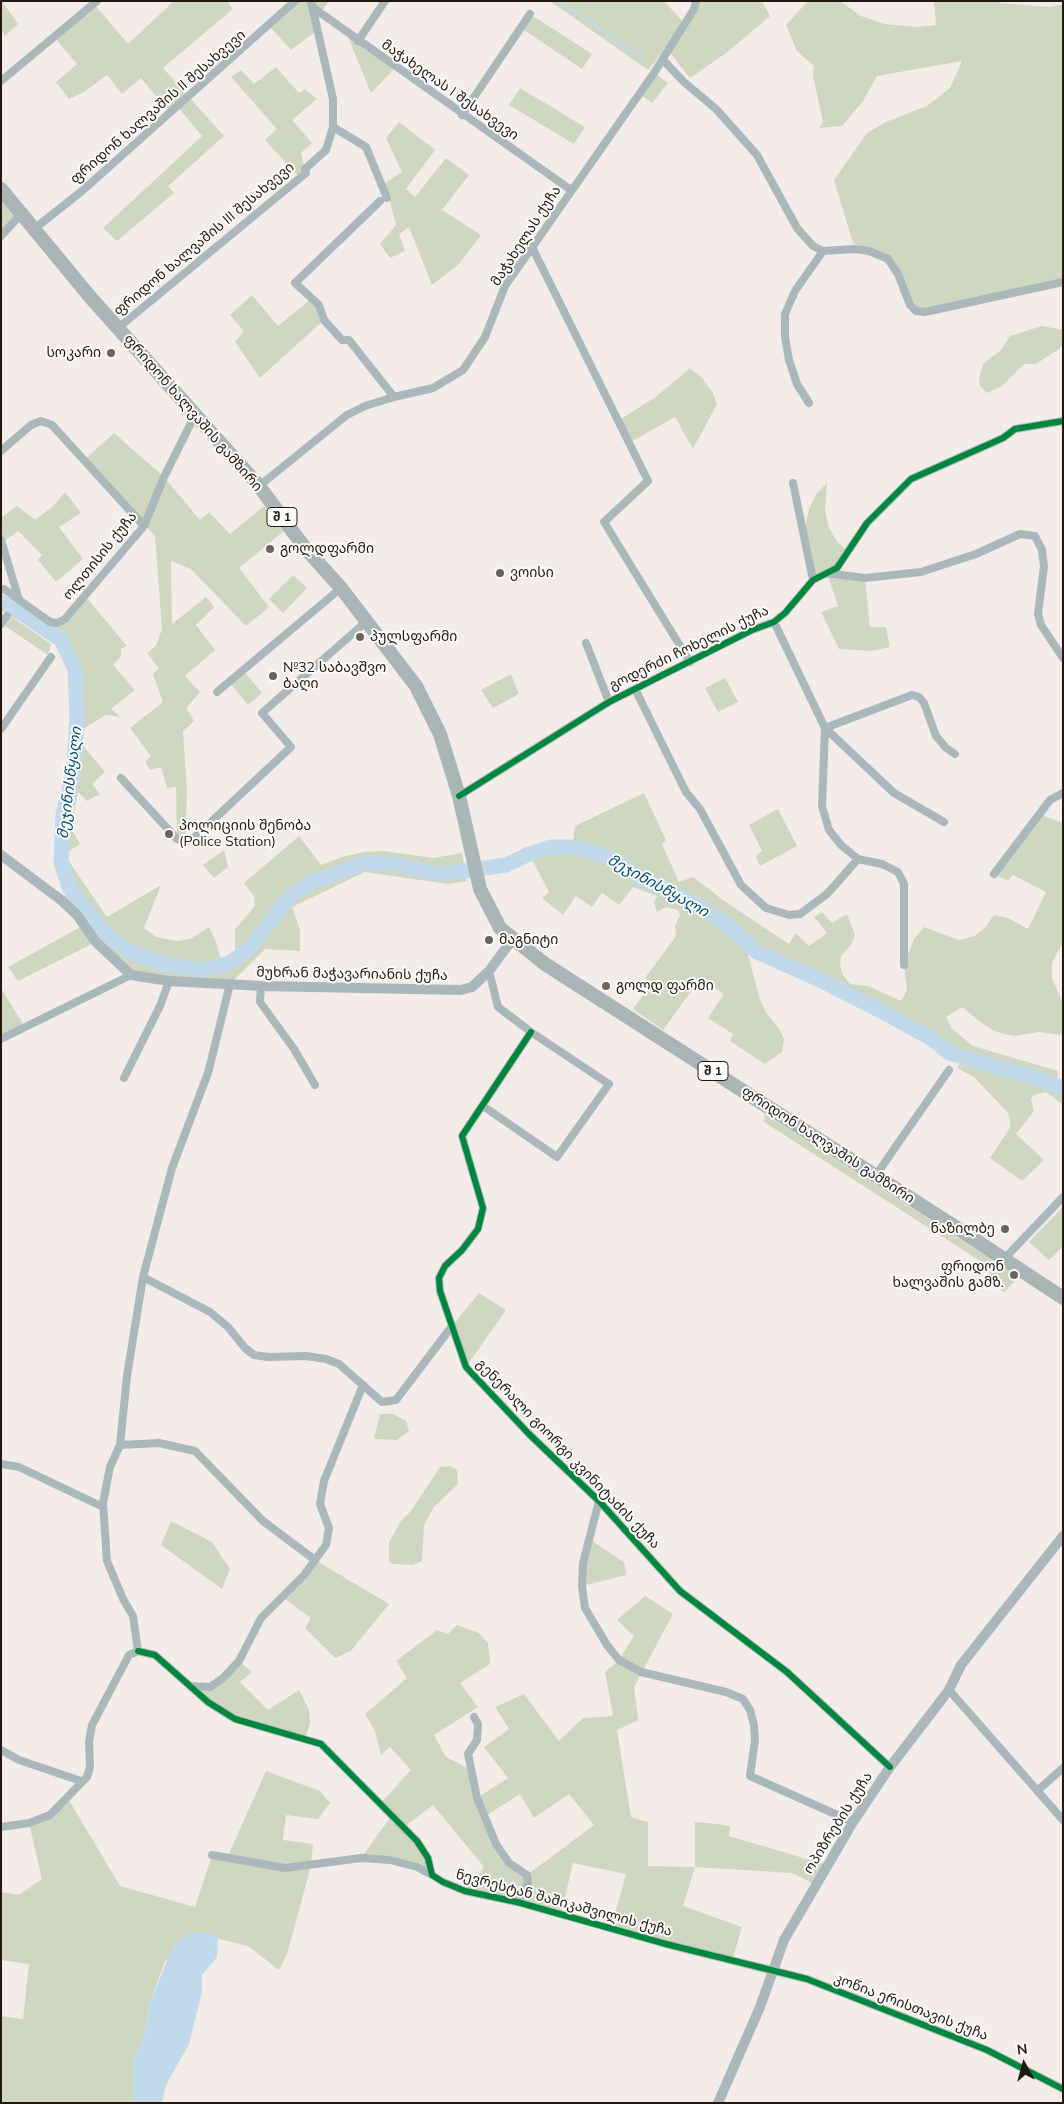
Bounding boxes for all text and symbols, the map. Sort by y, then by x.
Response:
street label: ფრიდონ ხალვაშის II შესახვევი [67,26,249,188]
street label: მაჭახელას I შესახვევი [378,36,522,144]
street label: ფრიდონ ხალვაშის III შესახვევი [110,159,298,319]
street label: მაჭახელას ქუჩა [487,183,565,289]
street label: ფრიდონ ხალვაშის გამზირი [120,331,266,495]
place label: სოკარი [46,345,101,361]
marker: სოკარი [105,347,117,359]
road number: შ 1 [267,508,297,526]
street label: ოლთისის ქუჩა [59,509,141,603]
place label: გოლდფარმი [280,541,374,557]
marker: გოლდფარმი [264,543,276,555]
place label: ვოისი [510,565,554,581]
marker: ვოისი [494,567,506,579]
street label: გოდერძი ჩოხელის ქუჩა [606,602,772,694]
place label: პულსფარმი [370,629,457,645]
marker: პულსფარმი [354,631,366,643]
place label: №32 საბავშვო ბაღი [283,660,386,692]
marker: №32 საბავშვო ბაღი [267,670,279,682]
water label: მეჯინისწყალი [54,726,86,840]
place label: პოლიციის შენობა (Police Station) [179,818,311,850]
marker: პოლიციის შენობა (Police Station) [163,828,175,840]
water label: მეჯინისწყალი [604,851,712,921]
place label: მაგნიტი [499,932,558,948]
marker: მაგნიტი [483,934,495,946]
street label: მუხრან მაჭავარიანის ქუჩა [256,964,448,984]
place label: გოლდ ფარმი [616,978,714,994]
marker: გოლდ ფარმი [600,980,612,992]
road number: შ 1 [698,1062,728,1080]
street label: ფრიდონ ხალვაშის გამზირი [738,1083,918,1207]
place label: ნაზილბე [931,1221,995,1237]
marker: ნაზილბე [999,1223,1011,1235]
place label: ფრიდონ ხალვაშის გამზ. [892,1259,1004,1292]
marker: ფრიდონ ხალვაშის გამზ. [1008,1269,1020,1281]
street label: გენერალი გიორგი კვინიტაძის ქუჩა [473,1356,663,1552]
street label: ოპიზრების ქუჩა [800,1769,876,1877]
street label: ნევრესტან შაშიკაშვილის ქუჩა [454,1866,674,1940]
street label: კოწია ერისთავის ქუჩა [832,1970,990,2044]
north arrow [999,2039,1049,2089]
text: N [1016,2040,1029,2059]

